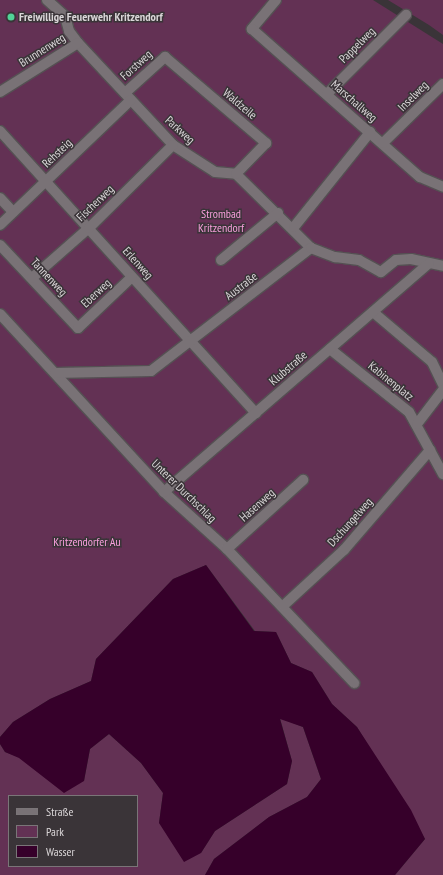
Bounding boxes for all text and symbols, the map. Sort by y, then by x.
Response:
place label: Freiwillige Feuerwehr Kritzendorf [19,10,163,24]
marker: Freiwillige Feuerwehr Kritzendorf [6,12,16,22]
street label: Pappelweg [336,24,378,66]
street label: Brunnenweg [16,30,68,70]
street label: Forstweg [117,47,155,83]
street label: Marschallweg [328,77,380,125]
street label: Inselweg [395,78,431,114]
street label: Waldzeile [220,86,260,122]
street label: Parkweg [162,113,198,147]
street label: Rehsteig [39,135,75,171]
street label: Fischerweg [73,182,117,224]
park label: Strombad Kritzendorf [198,207,244,235]
street label: Erlenweg [120,244,156,282]
street label: Tannenweg [28,255,70,299]
street label: Austraße [222,269,260,303]
street label: Eberweg [78,276,114,310]
street label: Klubstraße [266,348,310,388]
street label: Kabinenplatz [365,358,417,404]
street label: Unterer Durchschlag [149,456,219,526]
street label: Hasenweg [236,485,278,525]
street label: Dschungelweg [324,495,376,549]
park label: Kritzendorfer Au [53,535,121,549]
legend [8,795,138,867]
text: Straße [46,804,73,819]
text: Park [46,824,64,839]
text: Wasser [46,844,75,859]

